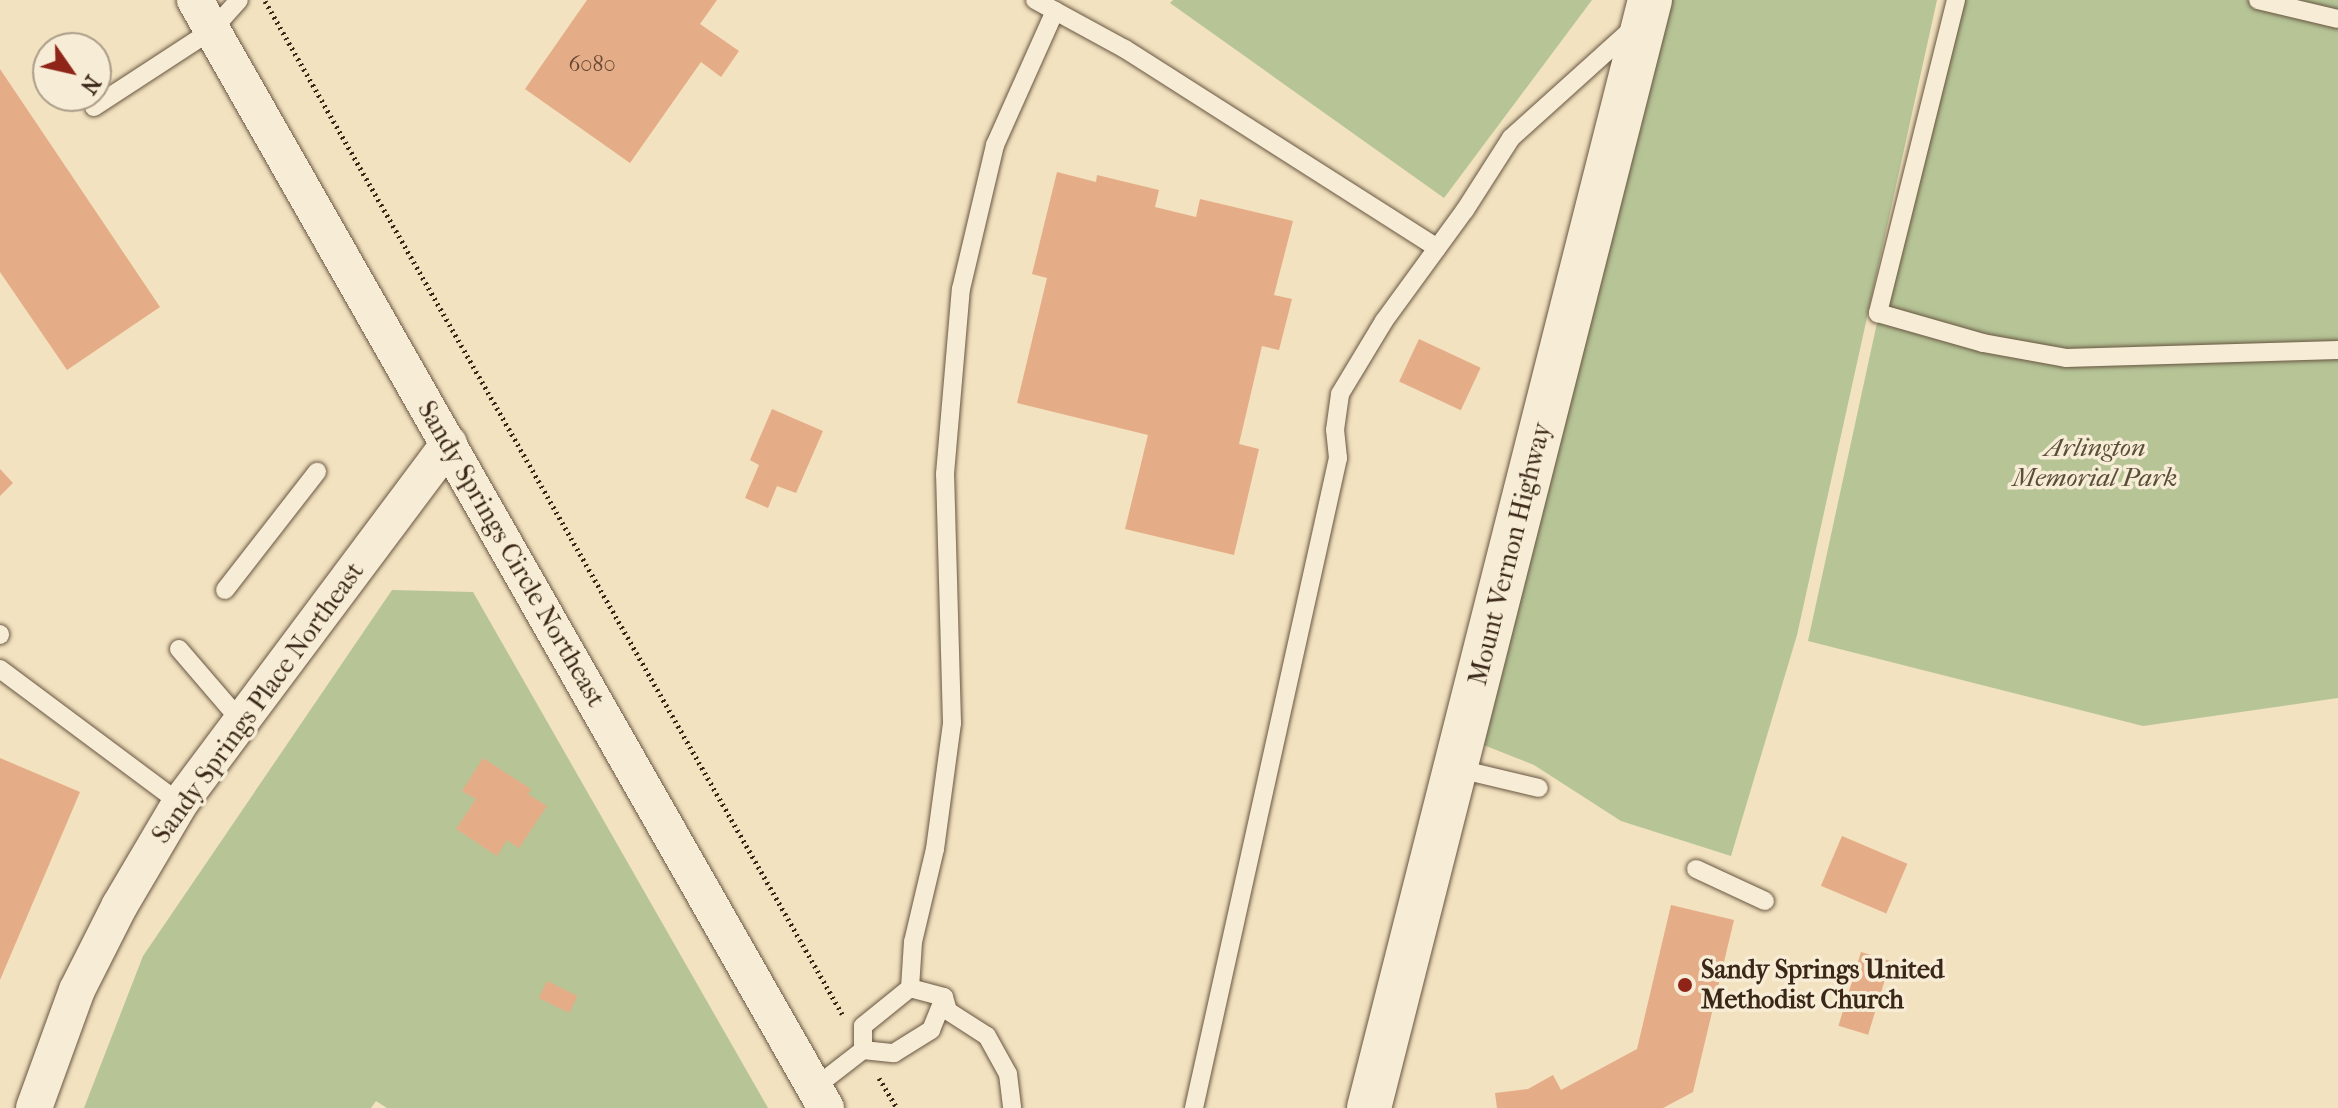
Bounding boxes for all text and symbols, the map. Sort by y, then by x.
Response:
north arrow [32,32,112,112]
house number: 6080 [568,52,616,78]
text: N [75,70,106,98]
street label: Sandy Springs Circle Northeast [411,396,611,712]
street label: Mount Vernon Highway [1462,419,1558,689]
park label: Arlington Memorial Park [2013,432,2177,494]
street label: Sandy Springs Place Northeast [146,556,370,850]
place label: Sandy Springs United Methodist Church [1701,954,1944,1016]
marker: Sandy Springs United Methodist Church [1676,976,1694,994]

